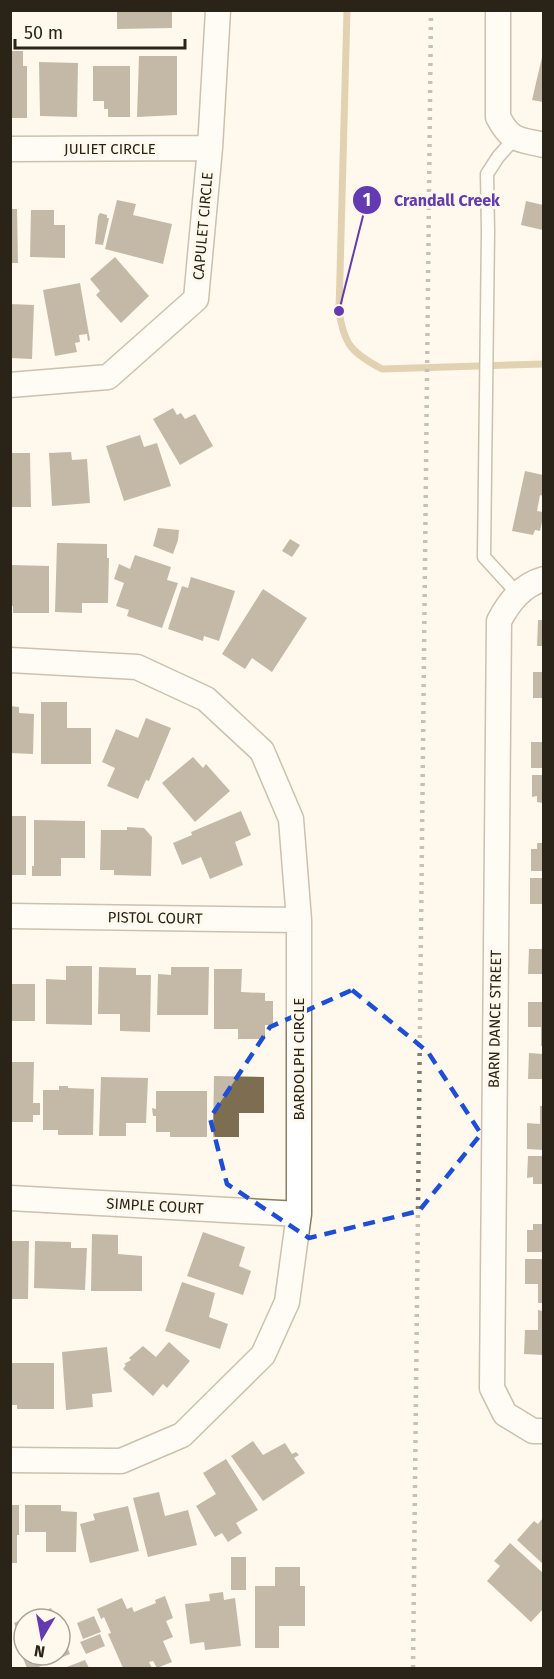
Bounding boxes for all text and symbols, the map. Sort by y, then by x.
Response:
scale bar [15,12,184,50]
text: 50 m [24,22,63,44]
street label: JULIET CIRCLE [64,140,156,158]
street label: CAPULET CIRCLE [189,171,217,281]
callout: Crandall Creek [352,183,512,217]
text: 1 [363,189,371,211]
text: Crandall Creek [394,191,500,210]
street label: PISTOL COURT [107,908,203,928]
street label: BARN DANCE STREET [485,950,505,1088]
street label: BARDOLPH CIRCLE [290,998,308,1120]
street label: SIMPLE COURT [106,1194,204,1218]
north arrow [12,1607,72,1667]
text: N [33,1641,46,1662]

